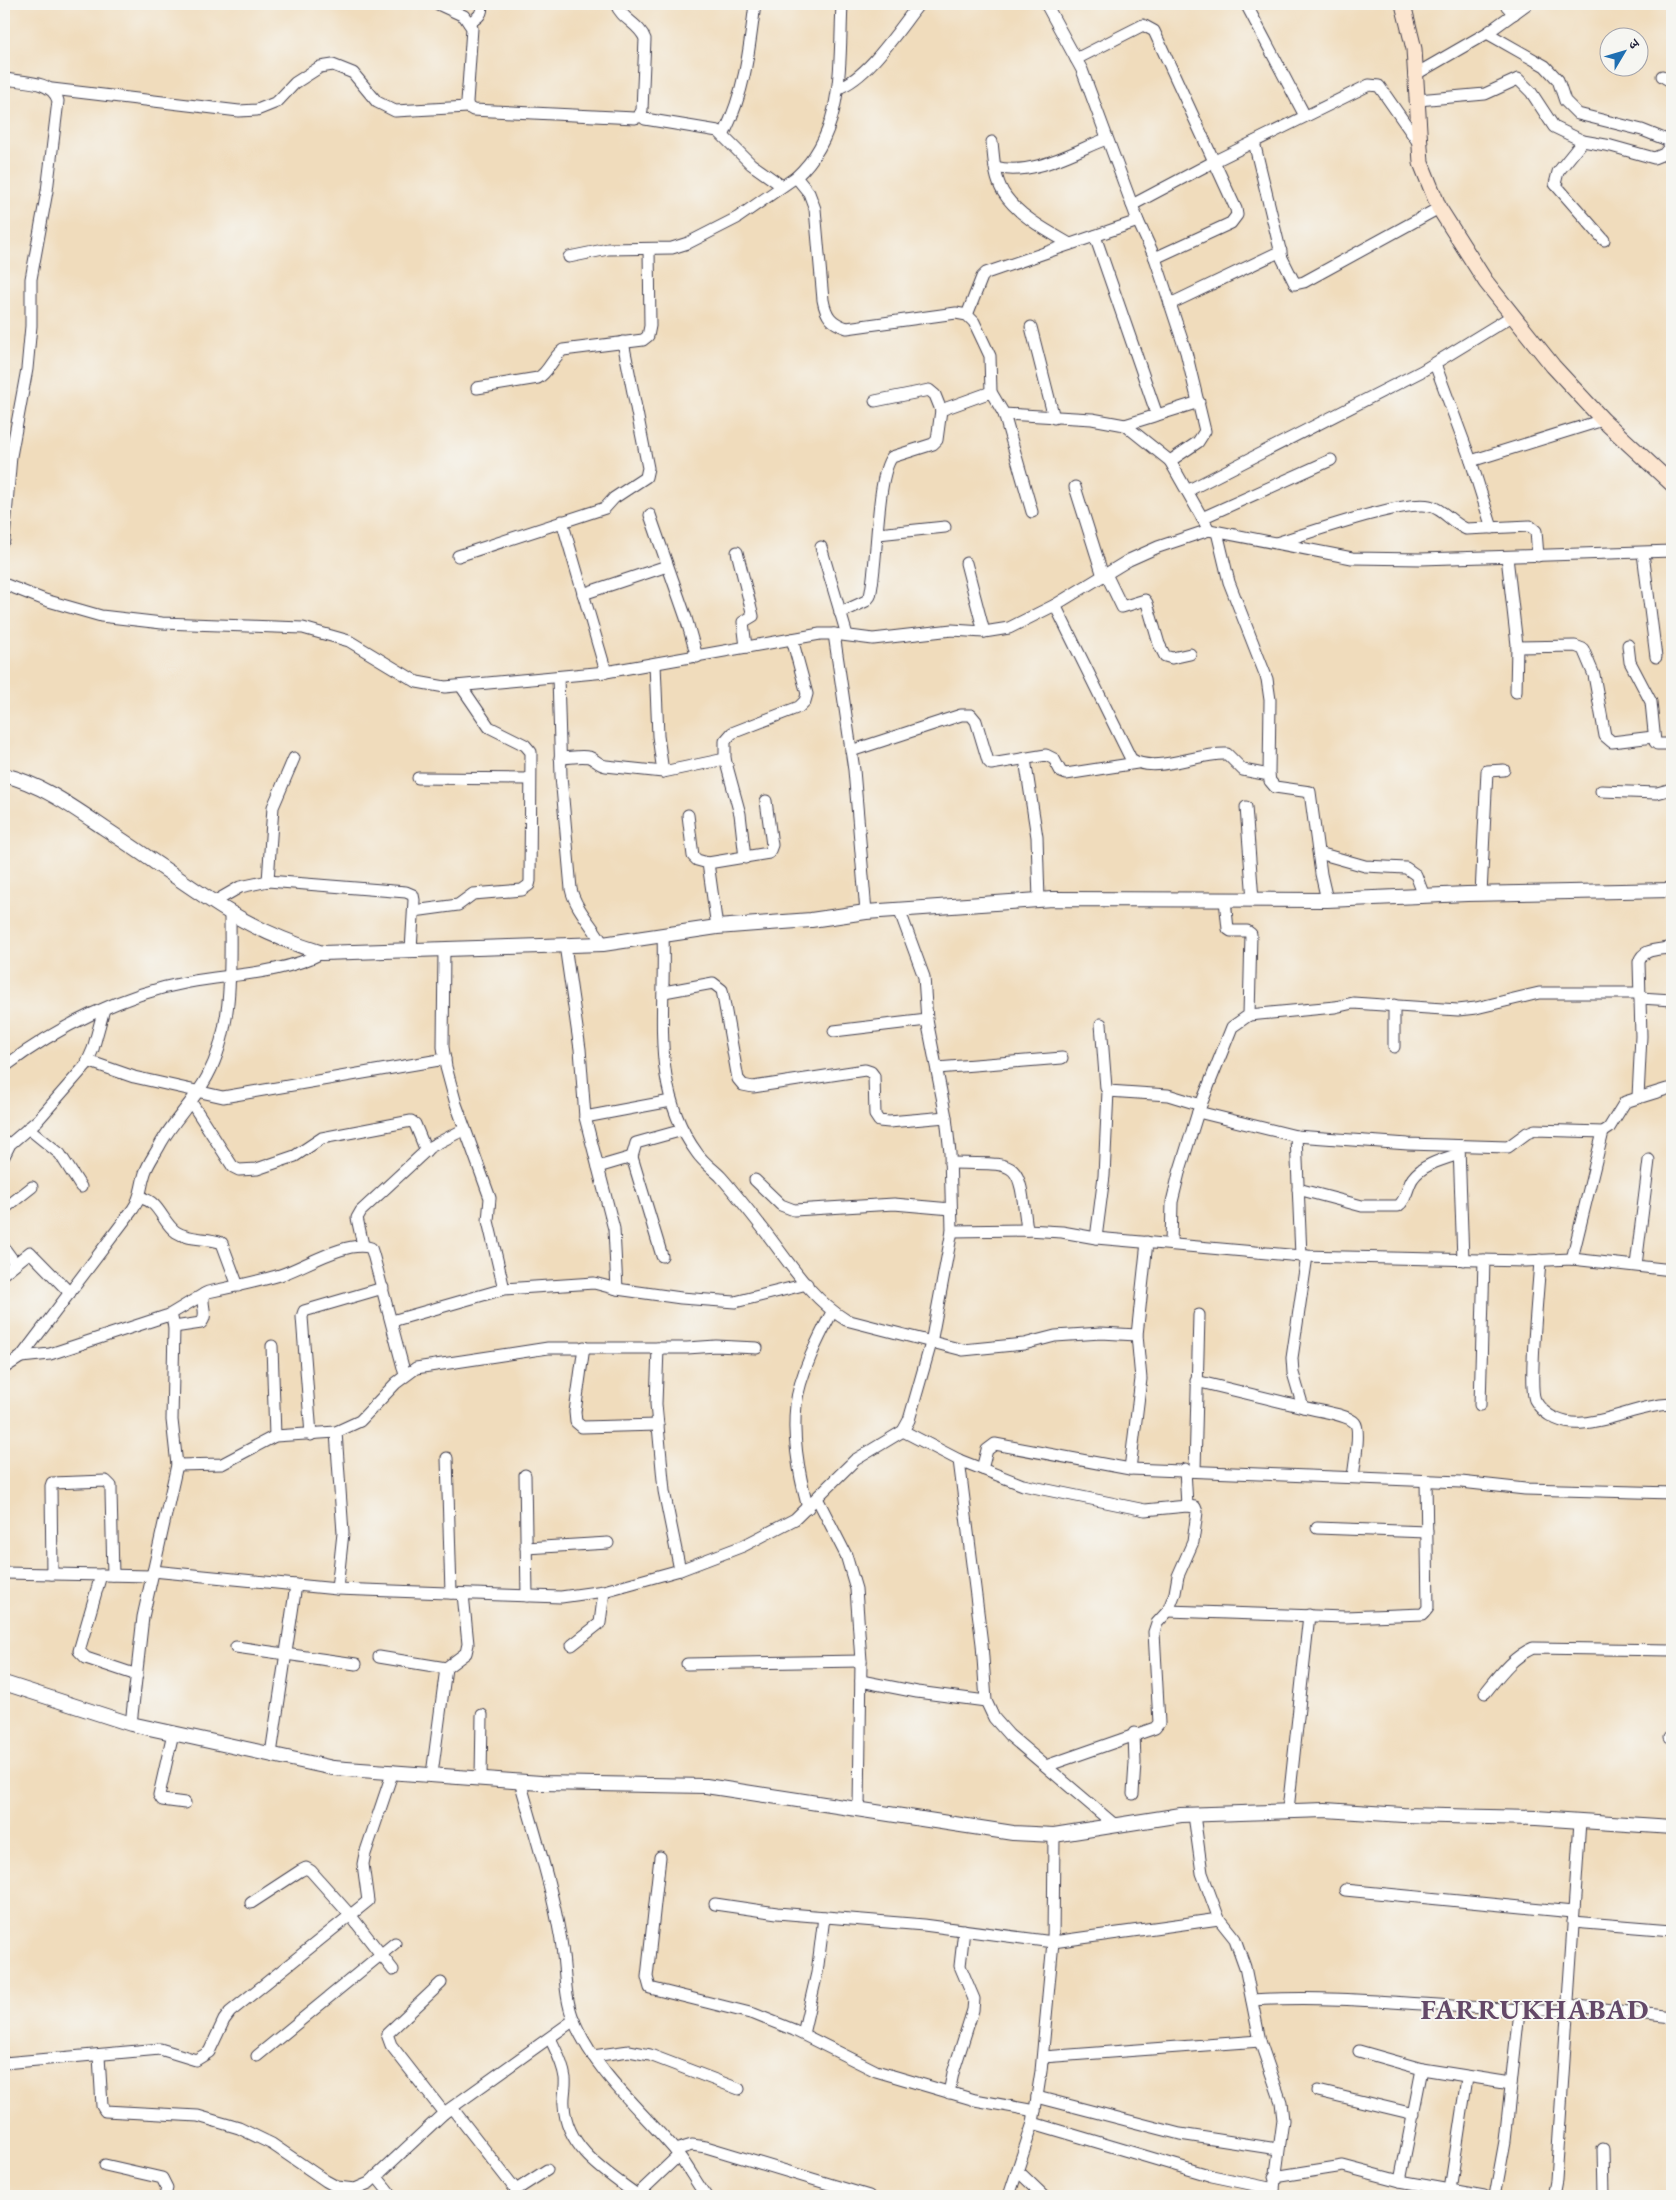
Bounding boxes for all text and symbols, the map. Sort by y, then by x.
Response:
north arrow [1598,28,1648,78]
text: उ [1624,35,1644,53]
district label: FARRUKHABAD [1421,1991,1649,2027]

